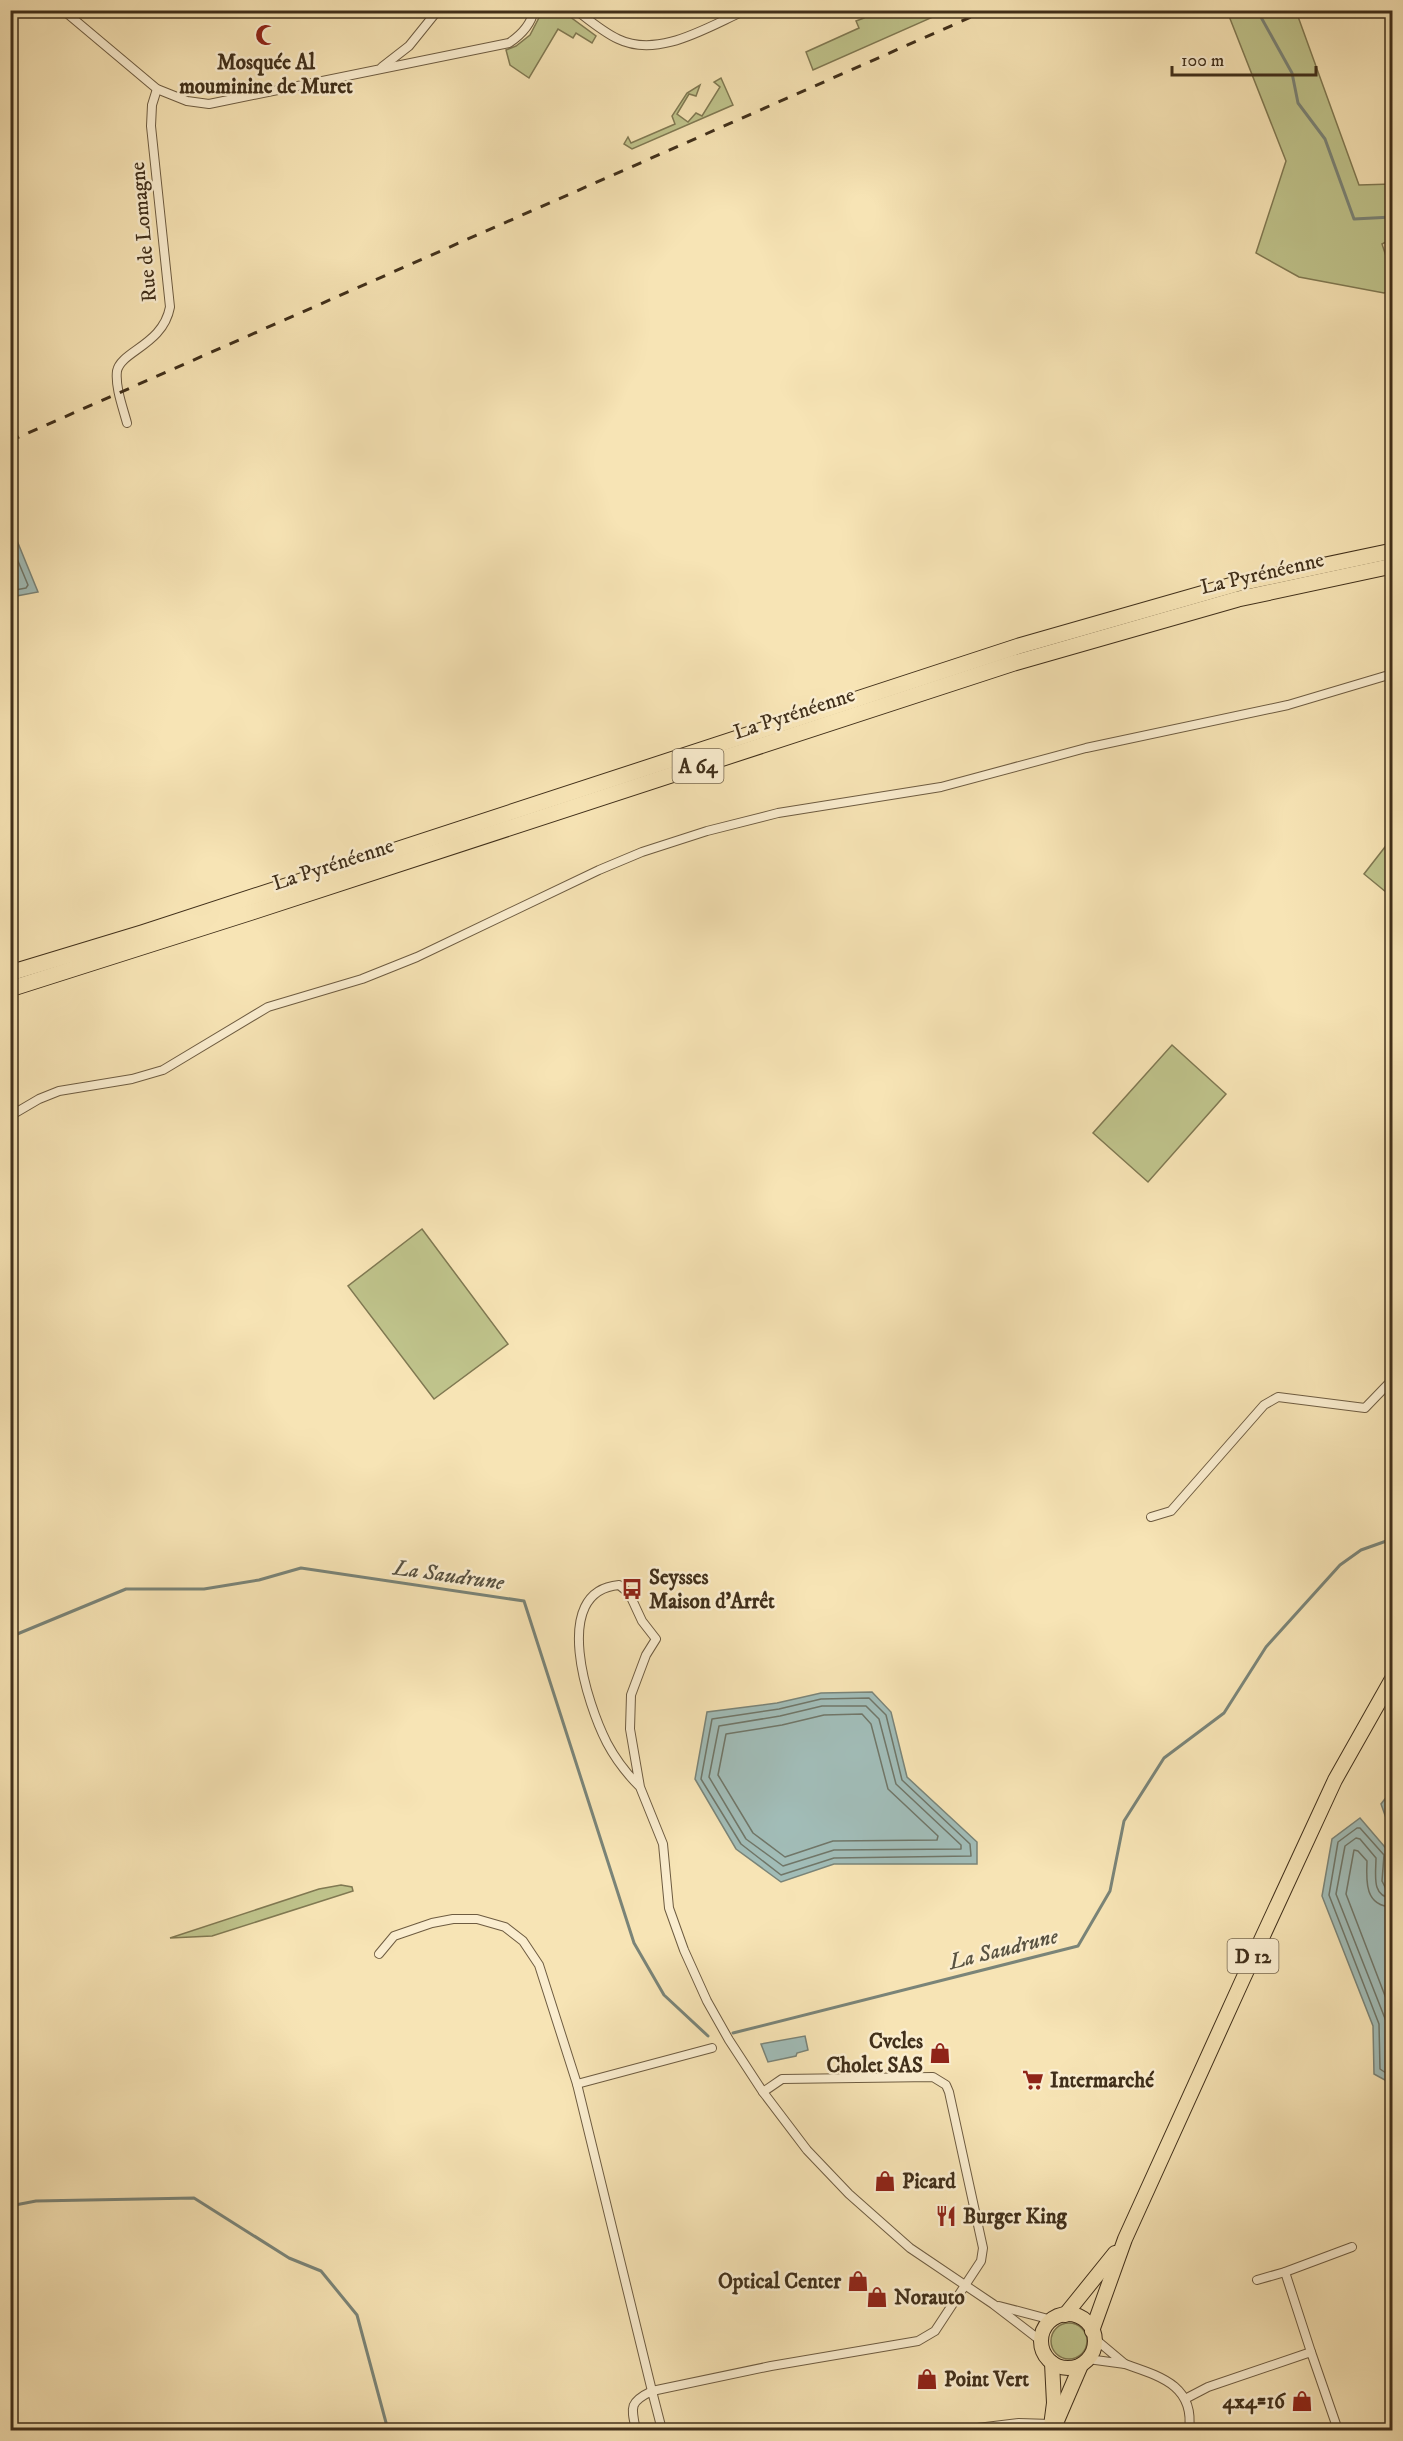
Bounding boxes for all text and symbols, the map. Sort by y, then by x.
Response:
mosque icon: Mosquée Al mouminine de Muret [254,23,278,47]
scale bar [1172,39,1316,77]
place label: Mosquée Al mouminine de Muret [179,50,353,100]
text: 100 m [1181,50,1224,72]
street label: Rue de Lomagne [125,160,163,303]
street label: La Pyrénéenne [1198,547,1327,601]
street label: La Pyrénéenne [730,682,859,746]
road number: A 64 [672,749,724,783]
street label: La Pyrénéenne [269,833,398,897]
water label: La Saudrune [390,1554,506,1597]
place label: Seysses Maison d'Arrêt [649,1565,775,1615]
bus stop icon: Seysses Maison d'Arrêt [620,1577,644,1601]
water label: La Saudrune [944,1923,1061,1976]
road number: D 12 [1228,1939,1278,1973]
place label: Cvcles Cholet SAS [826,2029,923,2079]
shop icon: Cvcles Cholet SAS [928,2041,952,2065]
supermarket icon: Intermarché [1021,2068,1045,2092]
place label: Intermarché [1050,2068,1154,2094]
shop icon: Picard [873,2169,897,2193]
place label: Picard [902,2169,956,2195]
restaurant icon: Burger King [934,2204,958,2228]
place label: Burger King [963,2204,1068,2230]
place label: Optical Center [718,2269,842,2295]
shop icon: Optical Center [846,2269,870,2293]
shop icon: Norauto [865,2285,889,2309]
place label: Norauto [894,2285,965,2311]
shop icon: Point Vert [915,2367,939,2391]
place label: Point Vert [944,2367,1029,2393]
place label: 4x4=16 [1222,2389,1286,2415]
shop icon: 4x4=16 [1290,2389,1314,2413]

